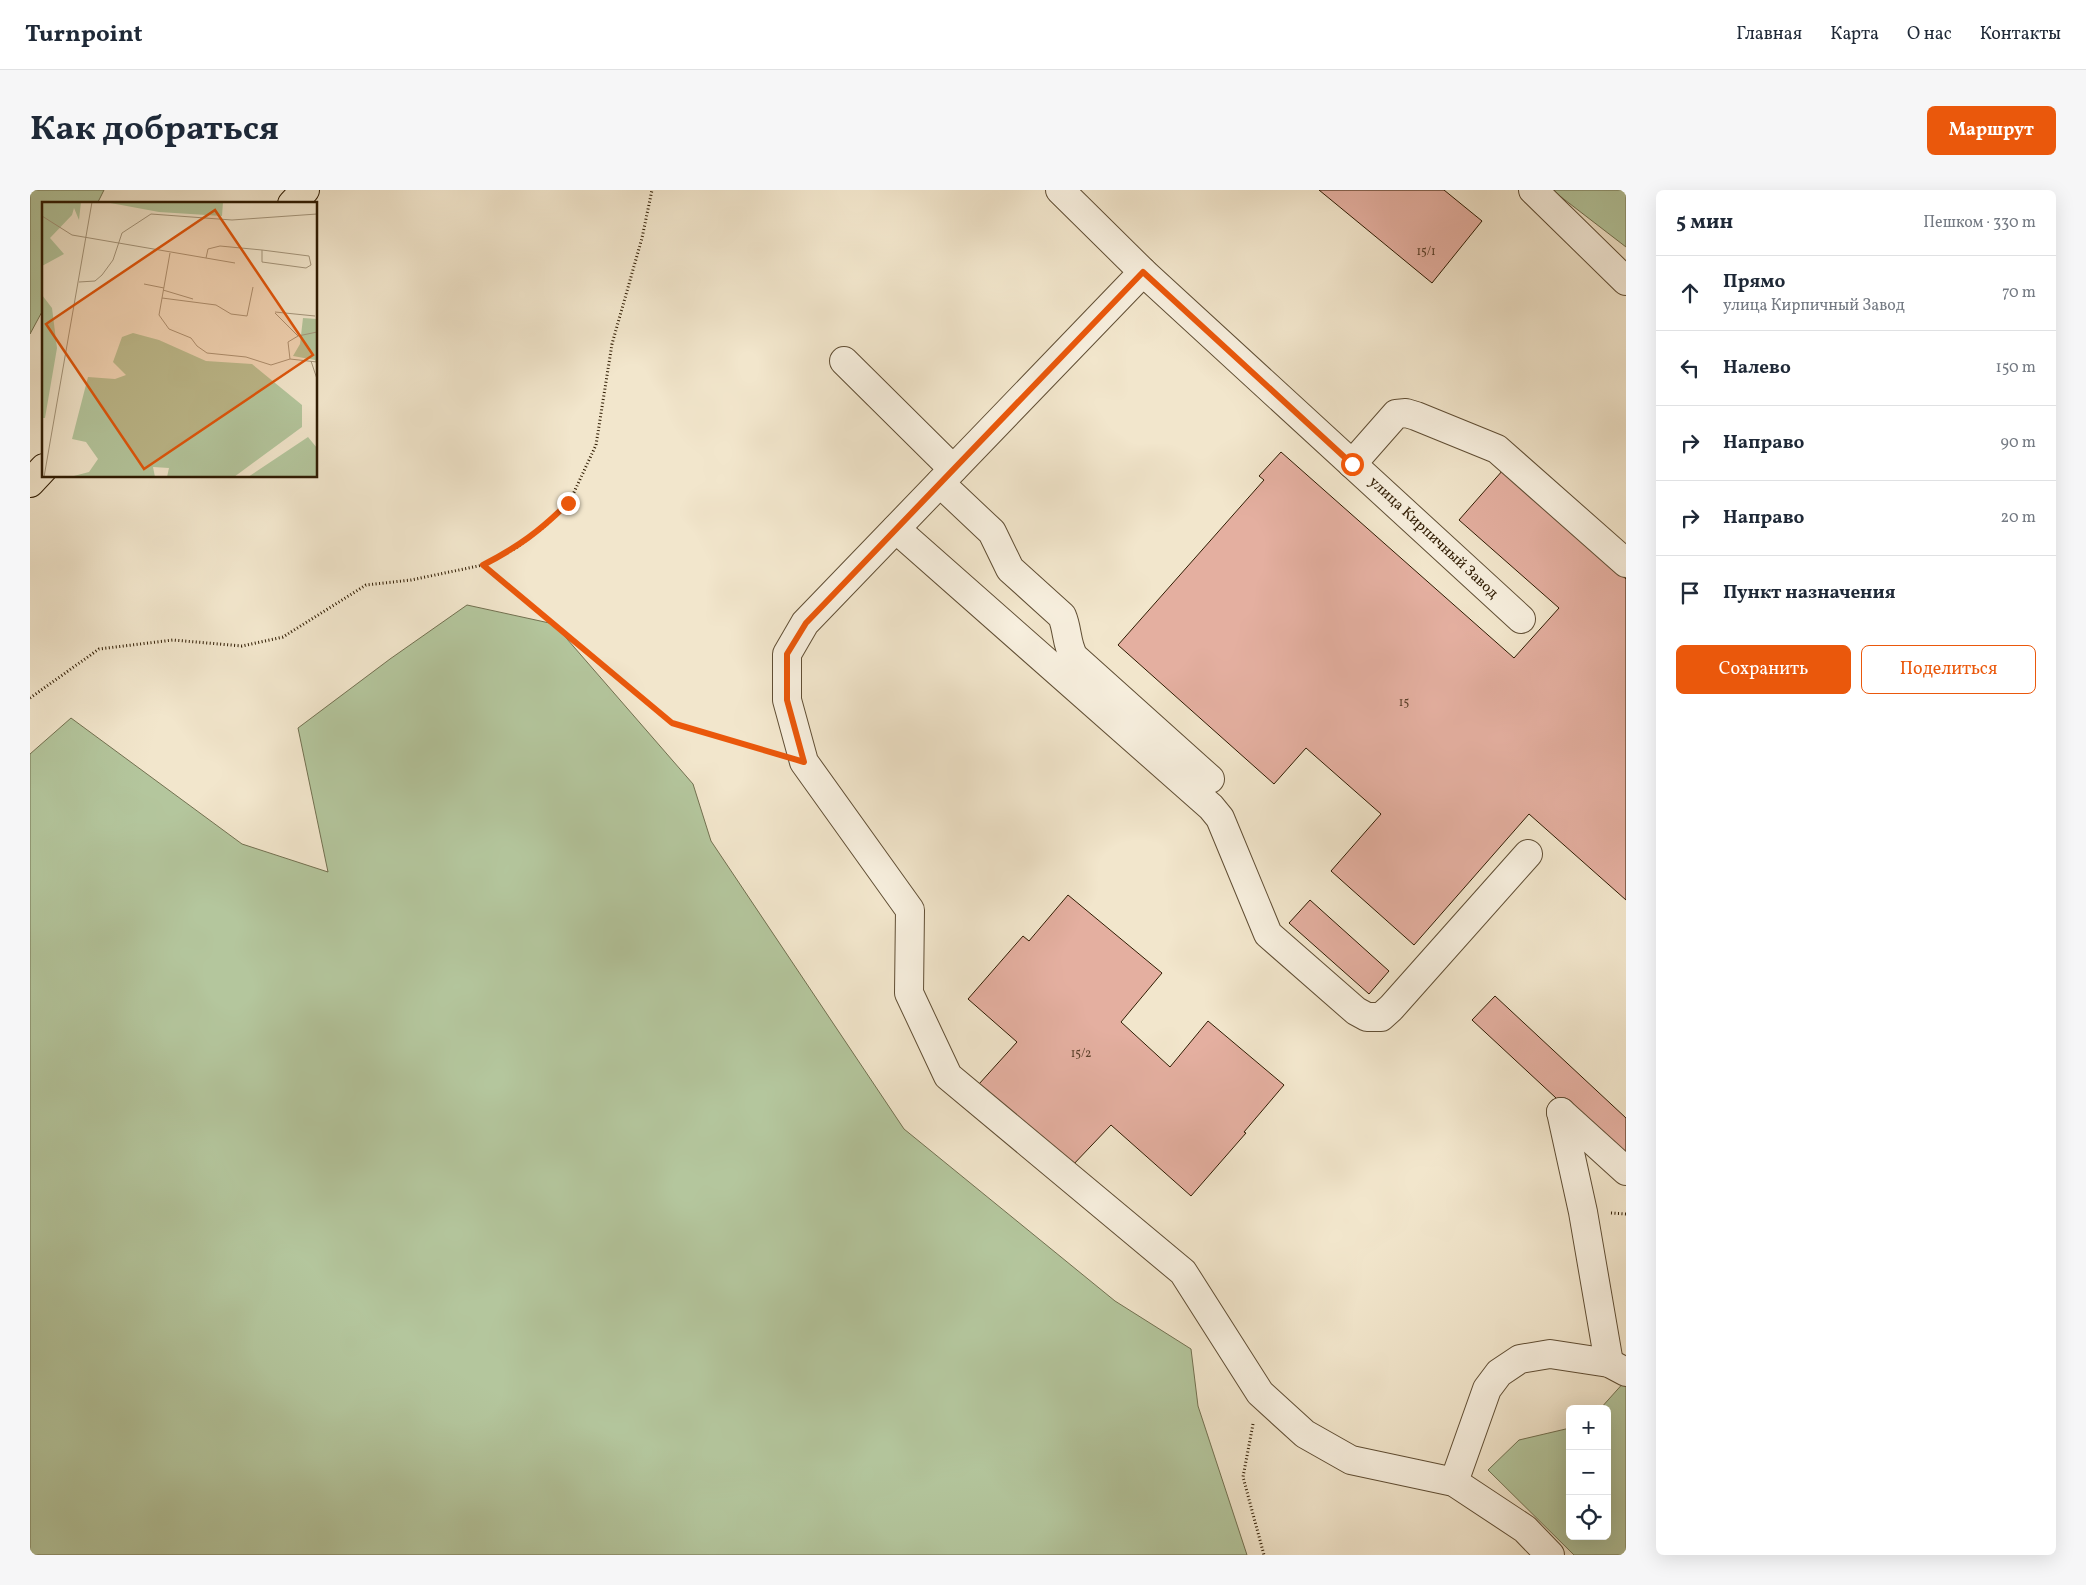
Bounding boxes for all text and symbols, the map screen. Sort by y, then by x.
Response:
text: Turnpoint [25,18,143,52]
text: Главная [1736,22,1802,47]
text: Карта [1830,22,1879,47]
text: О нас [1907,22,1952,47]
text: Контакты [1980,22,2061,47]
text: Как добраться [30,106,279,154]
button: Маршрут [1927,106,2056,155]
inset map [42,202,318,478]
text: 5 мин [1676,208,1733,237]
text: Пешком · 330 m [1923,212,2036,234]
house number: 15/1 [1416,244,1436,260]
text: Прямо [1723,269,1785,295]
icon: ahead [1676,279,1704,307]
text: 70 m [2002,282,2036,304]
text: улица Кирпичный Завод [1723,295,1905,317]
icon: left [1676,354,1704,382]
text: Налево [1723,355,1791,381]
text: 150 m [1995,357,2036,379]
icon: right [1676,429,1704,457]
text: Направо [1723,430,1805,456]
text: 90 m [2000,432,2036,454]
route start [1341,453,1364,476]
street label: улица Кирпичный Завод [1363,472,1503,604]
route end [557,492,580,515]
icon: right [1676,504,1704,532]
text: Направо [1723,505,1805,531]
text: 20 m [2001,507,2036,529]
icon: arrive [1676,579,1704,607]
text: Пункт назначения [1723,580,1896,606]
button: Сохранить [1676,645,1851,694]
button: Поделиться [1861,645,2036,694]
house number: 15 [1399,695,1409,711]
house number: 15/2 [1071,1046,1091,1062]
map controls [1566,1405,1611,1540]
button: + [1566,1405,1611,1450]
button: − [1566,1450,1611,1495]
button: locate [1566,1495,1611,1540]

